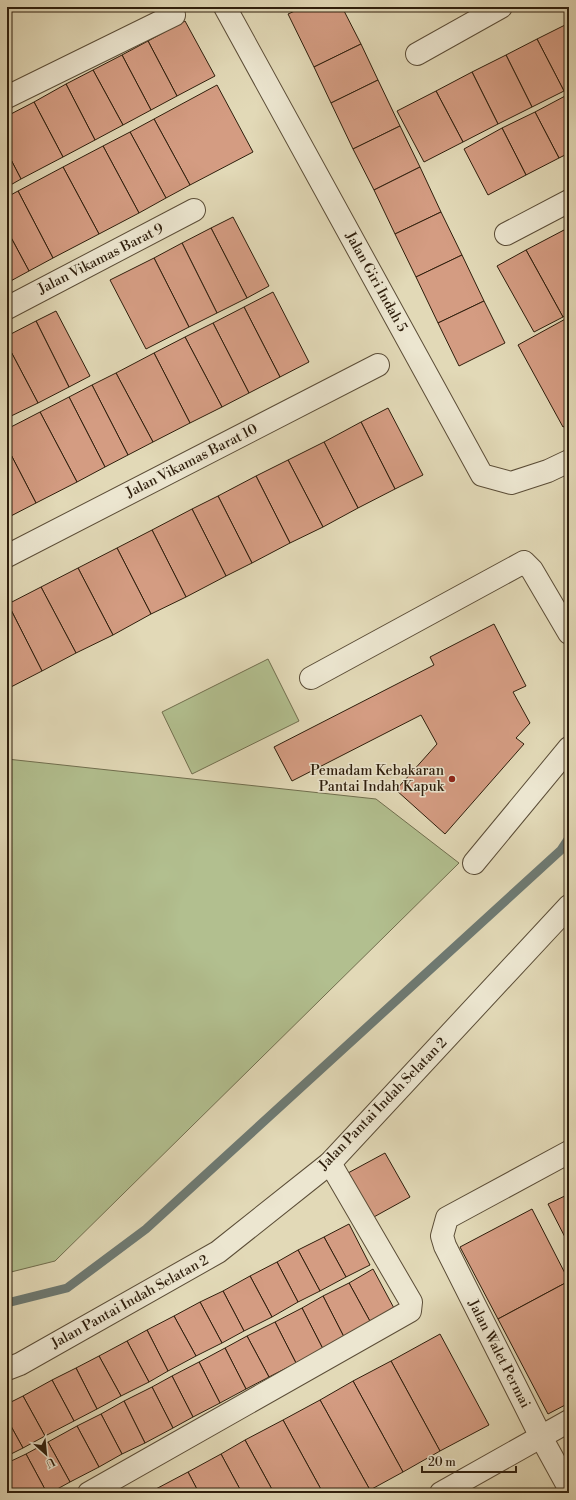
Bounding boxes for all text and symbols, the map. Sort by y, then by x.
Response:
street label: Jalan Vikamas Barat 9 [34,219,167,299]
street label: Jalan Giri Indah 5 [341,228,411,336]
street label: Jalan Vikamas Barat 10 [122,420,261,502]
place label: Pemadam Kebakaran Pantai Indah Kapuk [310,762,445,796]
marker: Pemadam Kebakaran Pantai Indah Kapuk [447,774,457,784]
street label: Jalan Pantai Indah Selatan 2 [314,1034,451,1175]
street label: Jalan Pantai Indah Selatan 2 [47,1251,212,1353]
street label: Jalan Walet Permai [463,1296,534,1412]
north arrow [26,1434,66,1474]
scale bar [422,1448,516,1474]
text: U [43,1454,57,1470]
text: 20 m [428,1455,456,1470]

